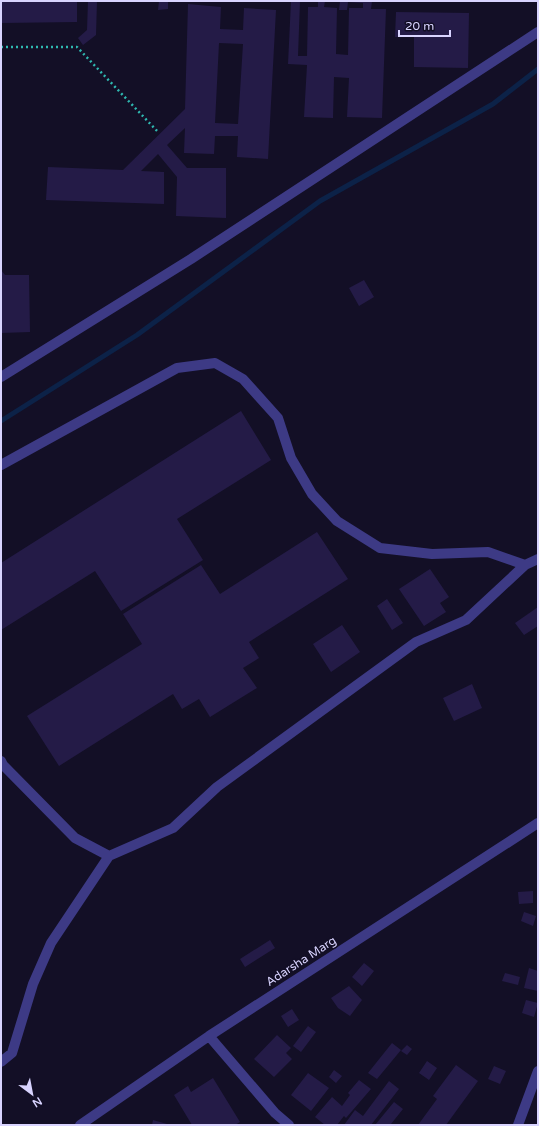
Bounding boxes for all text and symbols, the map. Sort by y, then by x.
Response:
scale bar [399,12,450,38]
text: 20 m [405,19,434,33]
street label: Adarsha Marg [263,933,339,989]
north arrow [12,1074,52,1114]
text: N [30,1094,44,1110]

